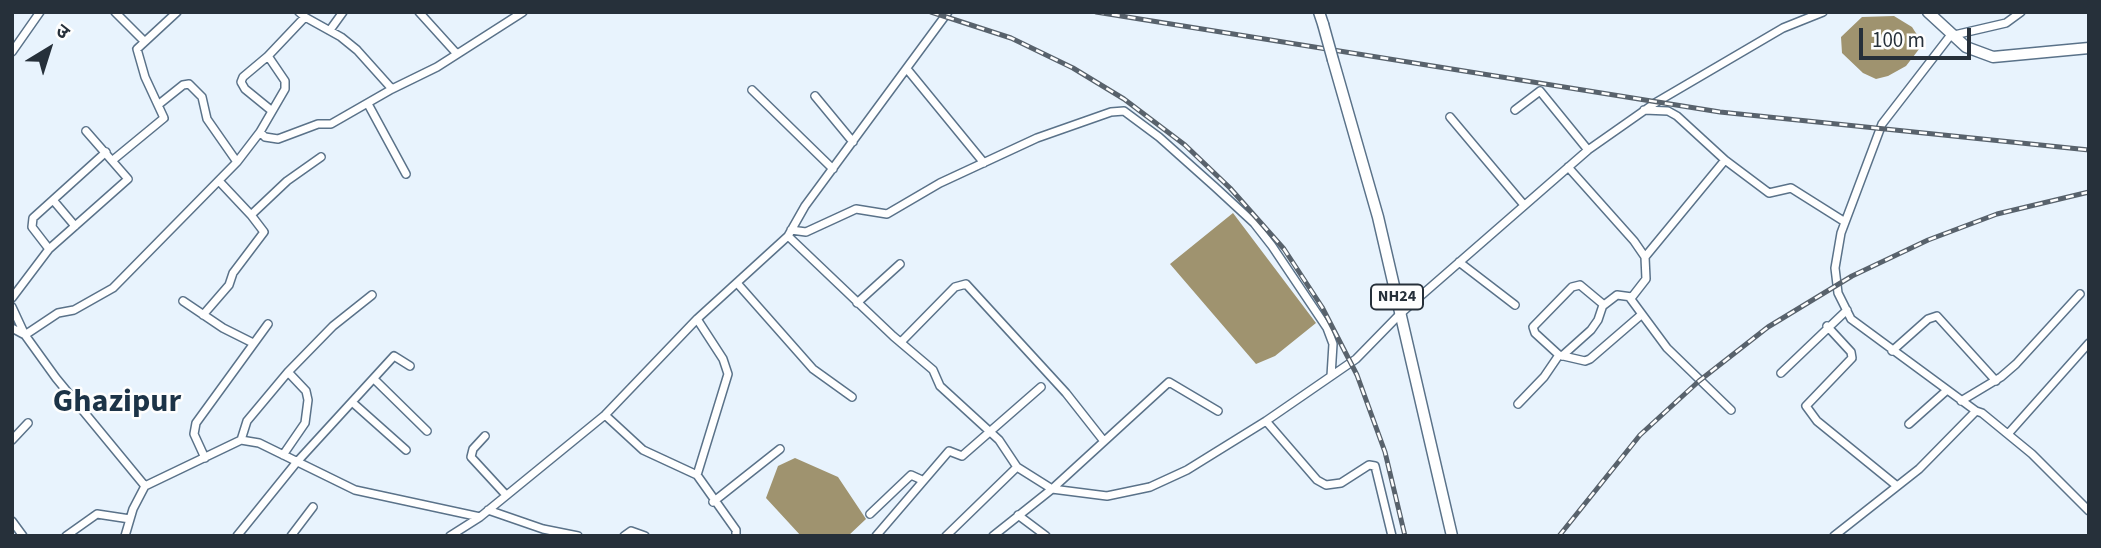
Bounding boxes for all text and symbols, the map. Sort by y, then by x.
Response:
north arrow [14,14,84,84]
scale bar [1863,14,1975,58]
text: उ [50,18,75,46]
text: 100 m [1872,25,1925,55]
road number: NH24 [1371,284,1423,310]
district label: Ghazipur [53,385,181,423]

